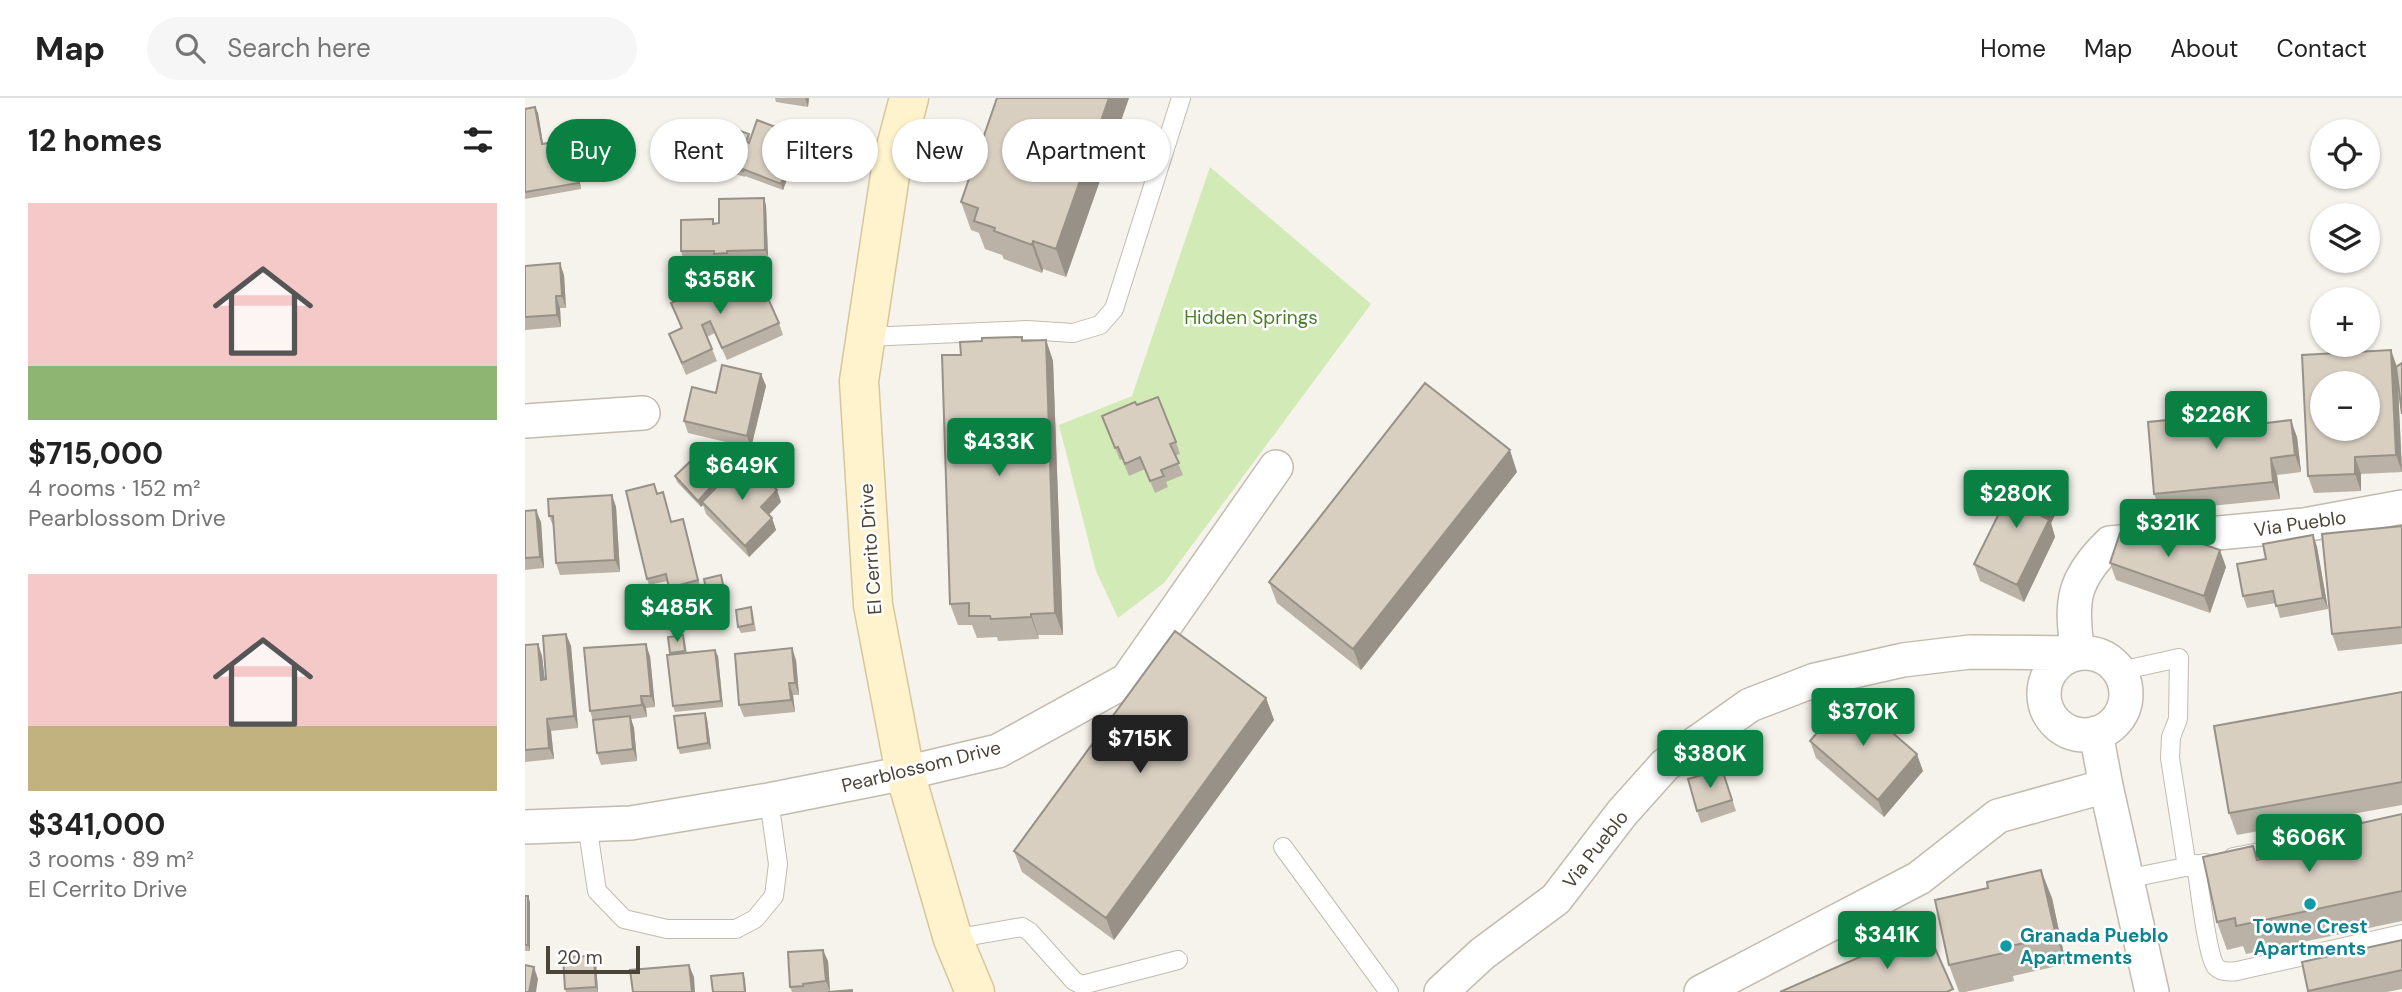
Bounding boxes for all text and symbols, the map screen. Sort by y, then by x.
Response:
search box [147,17,637,80]
text: Map [35,27,105,70]
icon: search [171,29,209,67]
text: Search here [227,31,371,65]
text: Home [1980,33,2046,64]
text: Map [2084,33,2132,64]
text: About [2170,33,2239,64]
text: Contact [2277,33,2367,64]
chip: Buy [546,119,636,182]
chip: Rent [650,119,748,182]
chip: Filters [762,119,878,182]
chip: New [892,119,988,182]
chip: Apartment [1002,119,1170,182]
map controls [2310,119,2380,441]
button: locate [2310,119,2380,189]
text: 12 homes [28,121,162,160]
icon: filters [459,121,497,159]
button: layers [2310,203,2380,273]
icon: home [200,248,326,374]
pin: $358K [671,256,769,316]
text: $358K [684,264,756,294]
button: + [2310,287,2380,357]
park label: Hidden Springs [1184,305,1318,330]
button: − [2310,371,2380,441]
pin: $226K [2167,392,2265,451]
text: $226K [2181,399,2251,429]
pin: $433K [950,418,1048,478]
text: $433K [963,426,1035,456]
text: $715,000 [28,434,163,473]
pin: $649K [693,442,791,502]
text: $649K [705,450,779,480]
pin: $280K [1967,470,2065,530]
text: 4 rooms · 152 m² [28,473,201,503]
text: $280K [1980,478,2052,508]
street label: El Cerrito Drive [853,482,888,615]
pin: $321K [2119,500,2217,559]
text: Pearblossom Drive [28,503,226,533]
street label: Via Pueblo [2252,505,2348,542]
text: $321K [2136,507,2200,537]
pin: $485K [628,584,726,644]
text: $485K [641,592,713,622]
icon: home [200,619,326,745]
pin: $370K [1814,688,1912,748]
text: $370K [1827,696,1899,726]
pin: $715K [1091,716,1189,775]
text: $715K [1108,723,1172,753]
pin: $380K [1661,730,1759,790]
street label: Pearblossom Drive [839,735,1003,798]
text: $380K [1673,738,1747,768]
text: $341,000 [28,805,165,844]
street label: Via Pueblo [1557,805,1634,894]
pin: $606K [2260,814,2358,874]
text: $606K [2272,822,2346,852]
text: 3 rooms · 89 m² [28,844,194,874]
text: El Cerrito Drive [28,874,187,904]
marker: Towne Crest Apartments [2302,896,2318,912]
pin: $341K [1838,912,1936,971]
place label: Towne Crest Apartments [2252,914,2368,961]
text: $341K [1854,919,1920,949]
place label: Granada Pueblo Apartments [2020,923,2169,970]
marker: Granada Pueblo Apartments [1998,938,2014,954]
scale bar [546,943,641,975]
text: 20 m [557,945,603,970]

